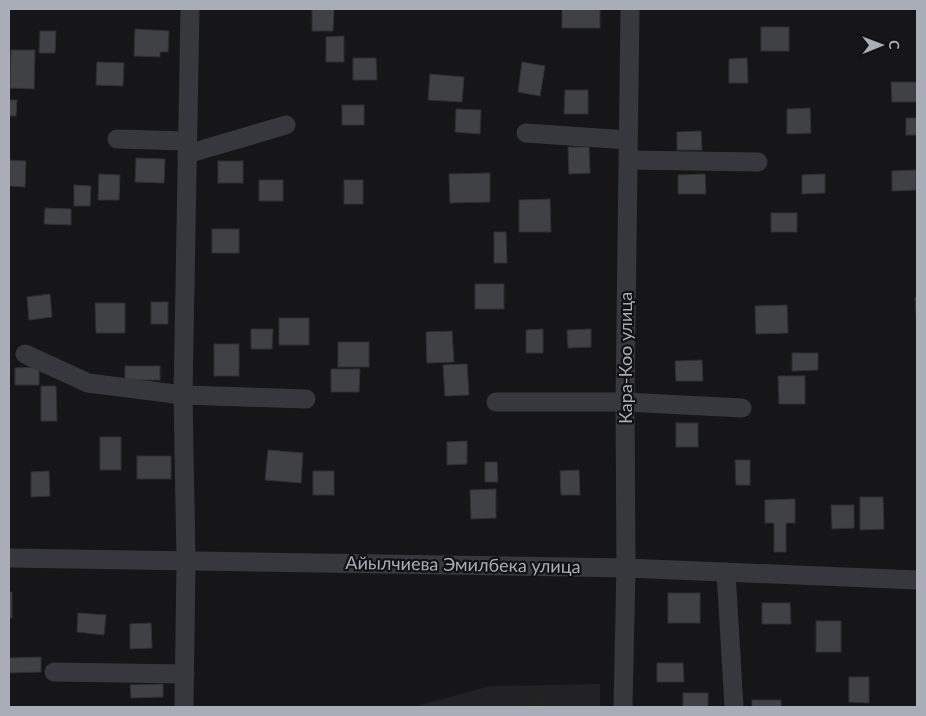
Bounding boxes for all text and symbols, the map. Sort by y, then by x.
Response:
north arrow [856,20,906,70]
text: С [886,40,903,50]
street label: Кара-Коо улица [614,292,636,424]
street label: Айылчиева Эмилбека улица [345,551,581,577]

